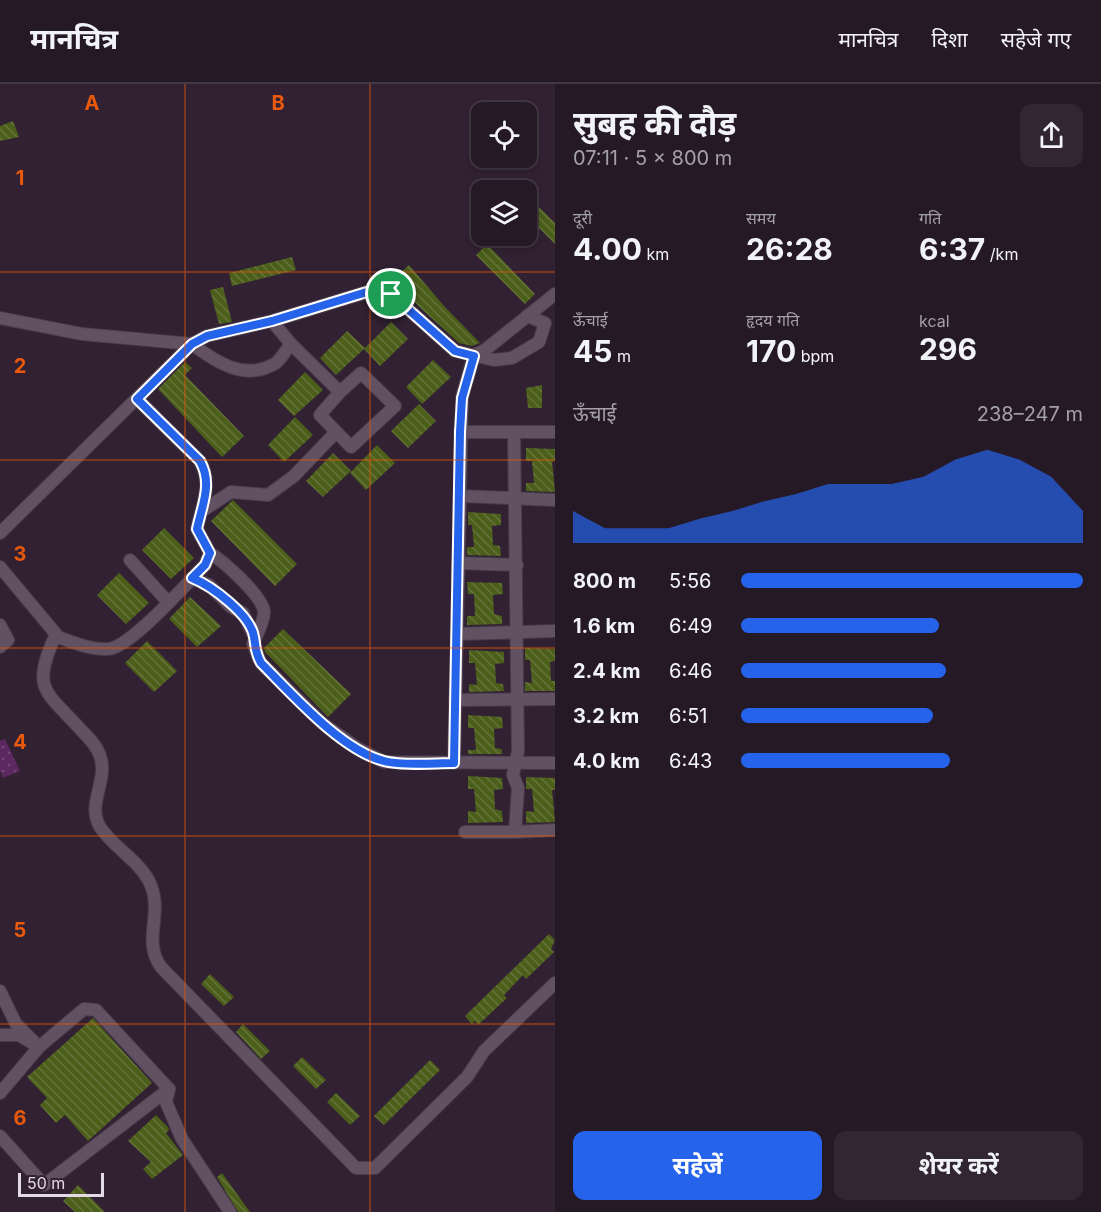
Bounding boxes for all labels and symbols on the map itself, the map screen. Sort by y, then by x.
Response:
text: A [85,91,100,115]
text: B [271,91,285,115]
text: 1 [16,166,24,190]
pin [365,268,416,319]
text: 2 [14,354,26,378]
text: 3 [14,542,26,566]
text: 4 [13,730,27,754]
text: 5 [14,918,26,942]
text: 6 [14,1106,27,1130]
scale bar [18,1170,104,1198]

